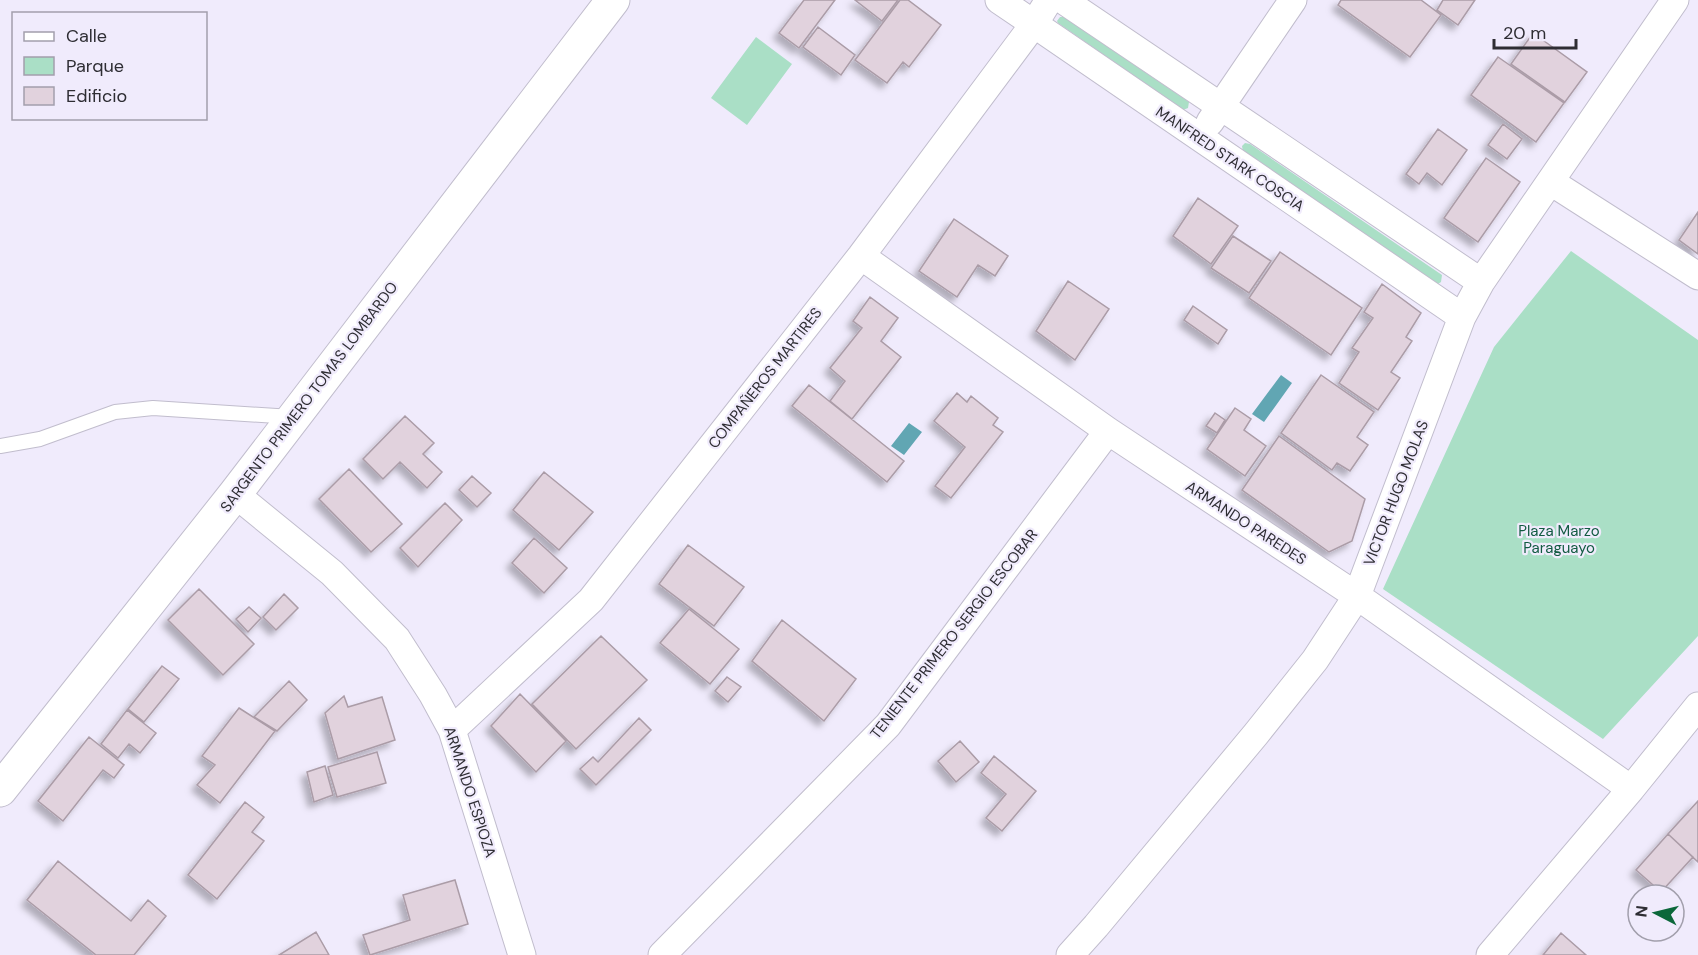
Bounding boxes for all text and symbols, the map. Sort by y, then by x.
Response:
legend [12,12,207,120]
scale bar [1494,12,1576,50]
text: 20 m [1503,21,1546,45]
text: Calle [66,24,107,48]
text: Parque [66,54,124,78]
text: Edificio [66,84,127,108]
street label: MANFRED STARK COSCIA [1152,102,1308,216]
street label: SARGENTO PRIMERO TOMAS LOMBARDO [216,278,402,516]
street label: COMPAÑEROS MARTIRES [704,303,827,453]
street label: VICTOR HUGO MOLAS [1359,417,1433,569]
street label: ARMANDO PAREDES [1182,477,1310,570]
park label: Plaza Marzo Paraguayo [1518,521,1600,558]
street label: TENIENTE PRIMERO SERGIO ESCOBAR [866,525,1042,743]
street label: ARMANDO ESPIOZA [439,724,501,860]
north arrow [1626,883,1686,943]
text: N [1630,904,1653,918]

